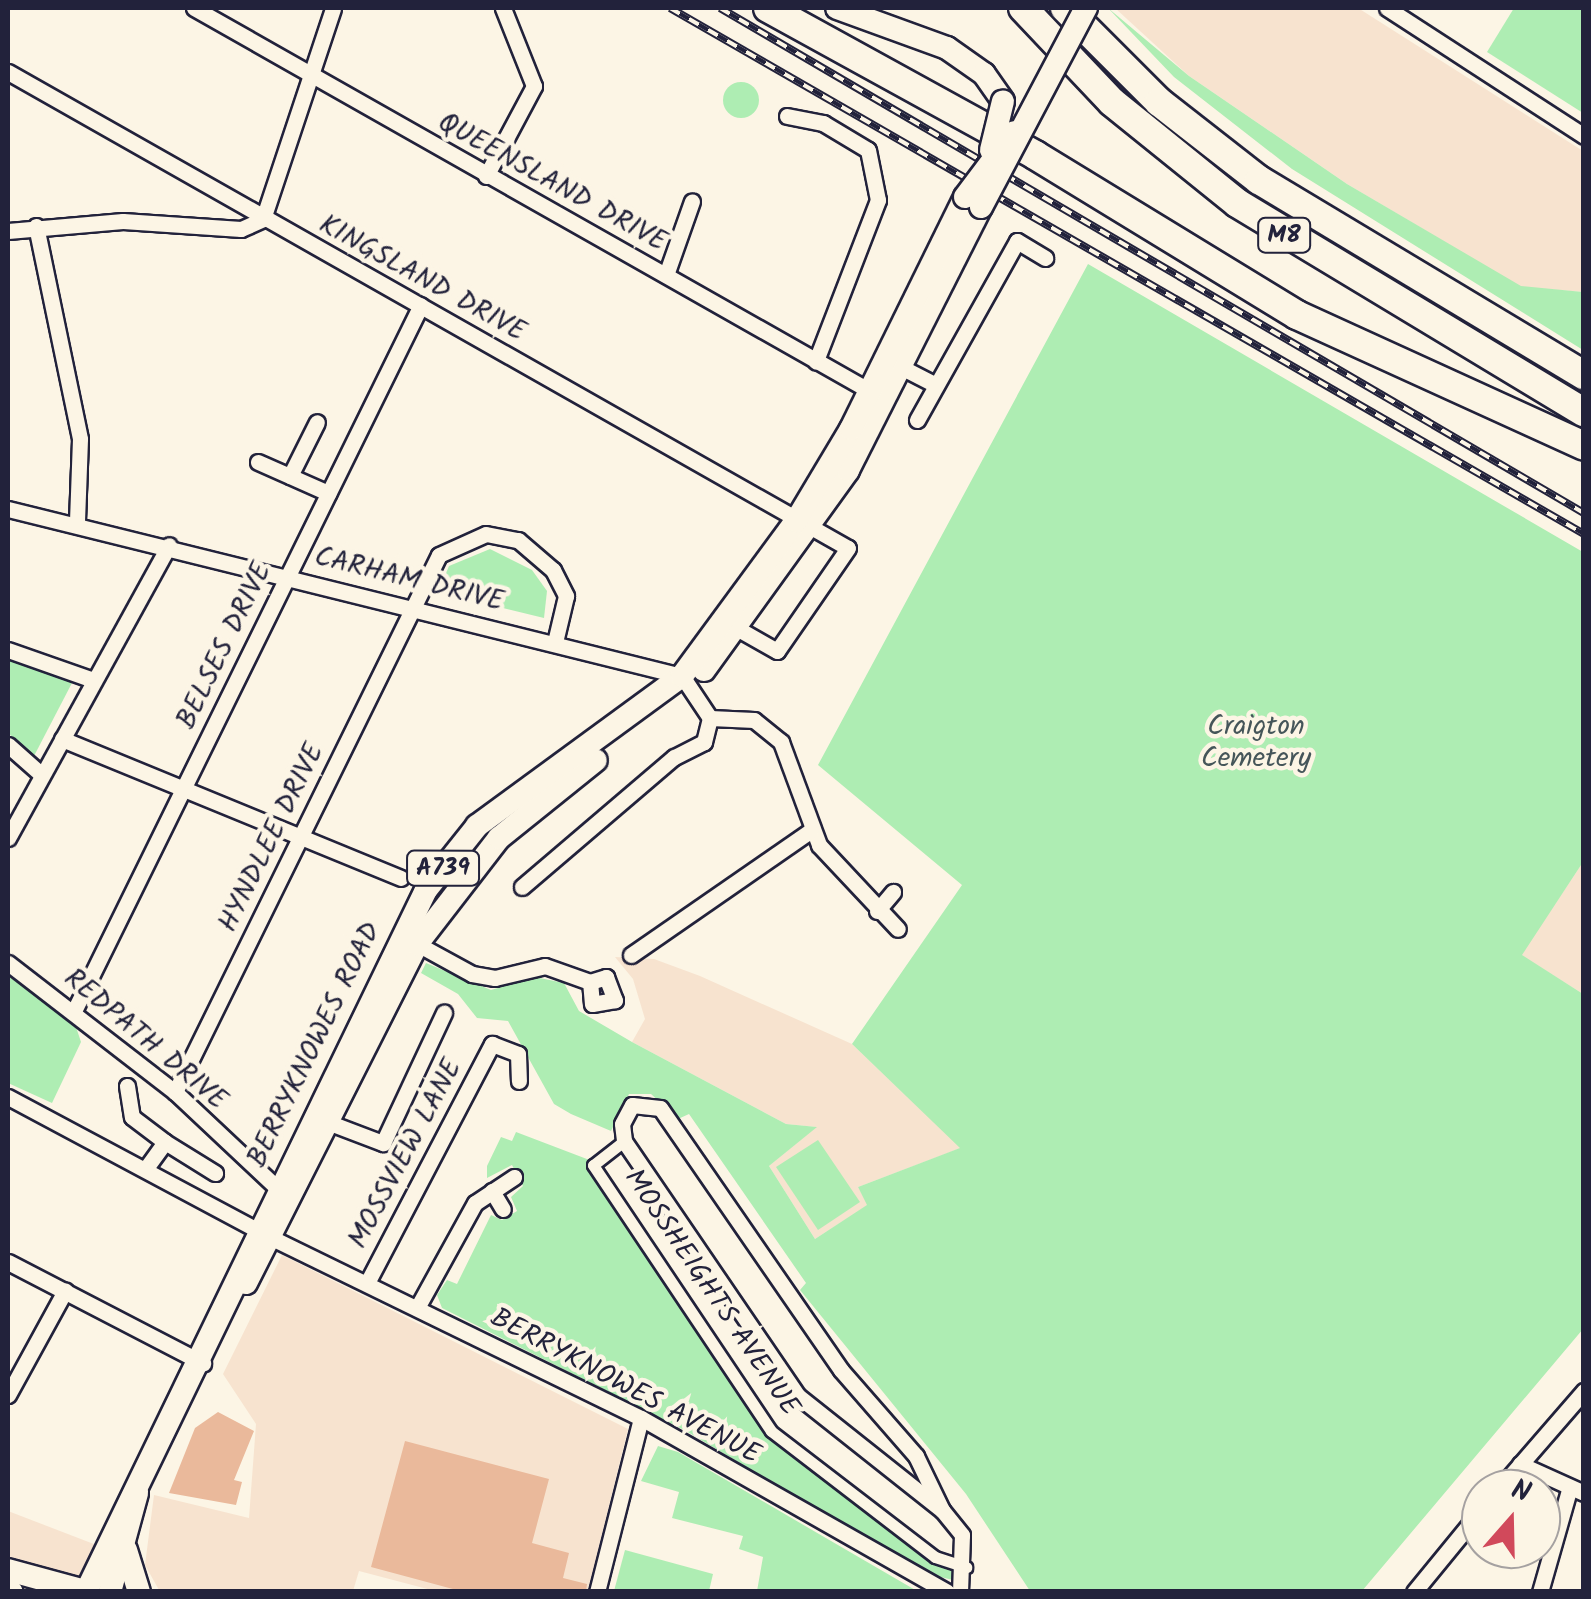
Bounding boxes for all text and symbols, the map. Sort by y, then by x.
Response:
street label: QUEENSLAND DRIVE [432,106,672,260]
street label: KINGSLAND DRIVE [313,208,531,350]
road number: M8 [1256,215,1312,255]
street label: CARHAM DRIVE [311,540,507,620]
street label: BELSES DRIVE [170,557,280,735]
park label: Craigton Cemetery [1201,710,1311,776]
street label: HYNDLEE DRIVE [212,738,332,938]
road number: A739 [406,848,480,888]
street label: BERRYKNOWES ROAD [241,917,389,1173]
street label: REDPATH DRIVE [57,962,233,1118]
street label: MOSSVIEW LANE [342,1054,470,1254]
street label: MOSSHEIGHTS AVENUE [616,1163,806,1423]
street label: BERRYKNOWES AVENUE [484,1302,766,1472]
text: N [1505,1468,1537,1516]
north arrow [1461,1469,1561,1569]

